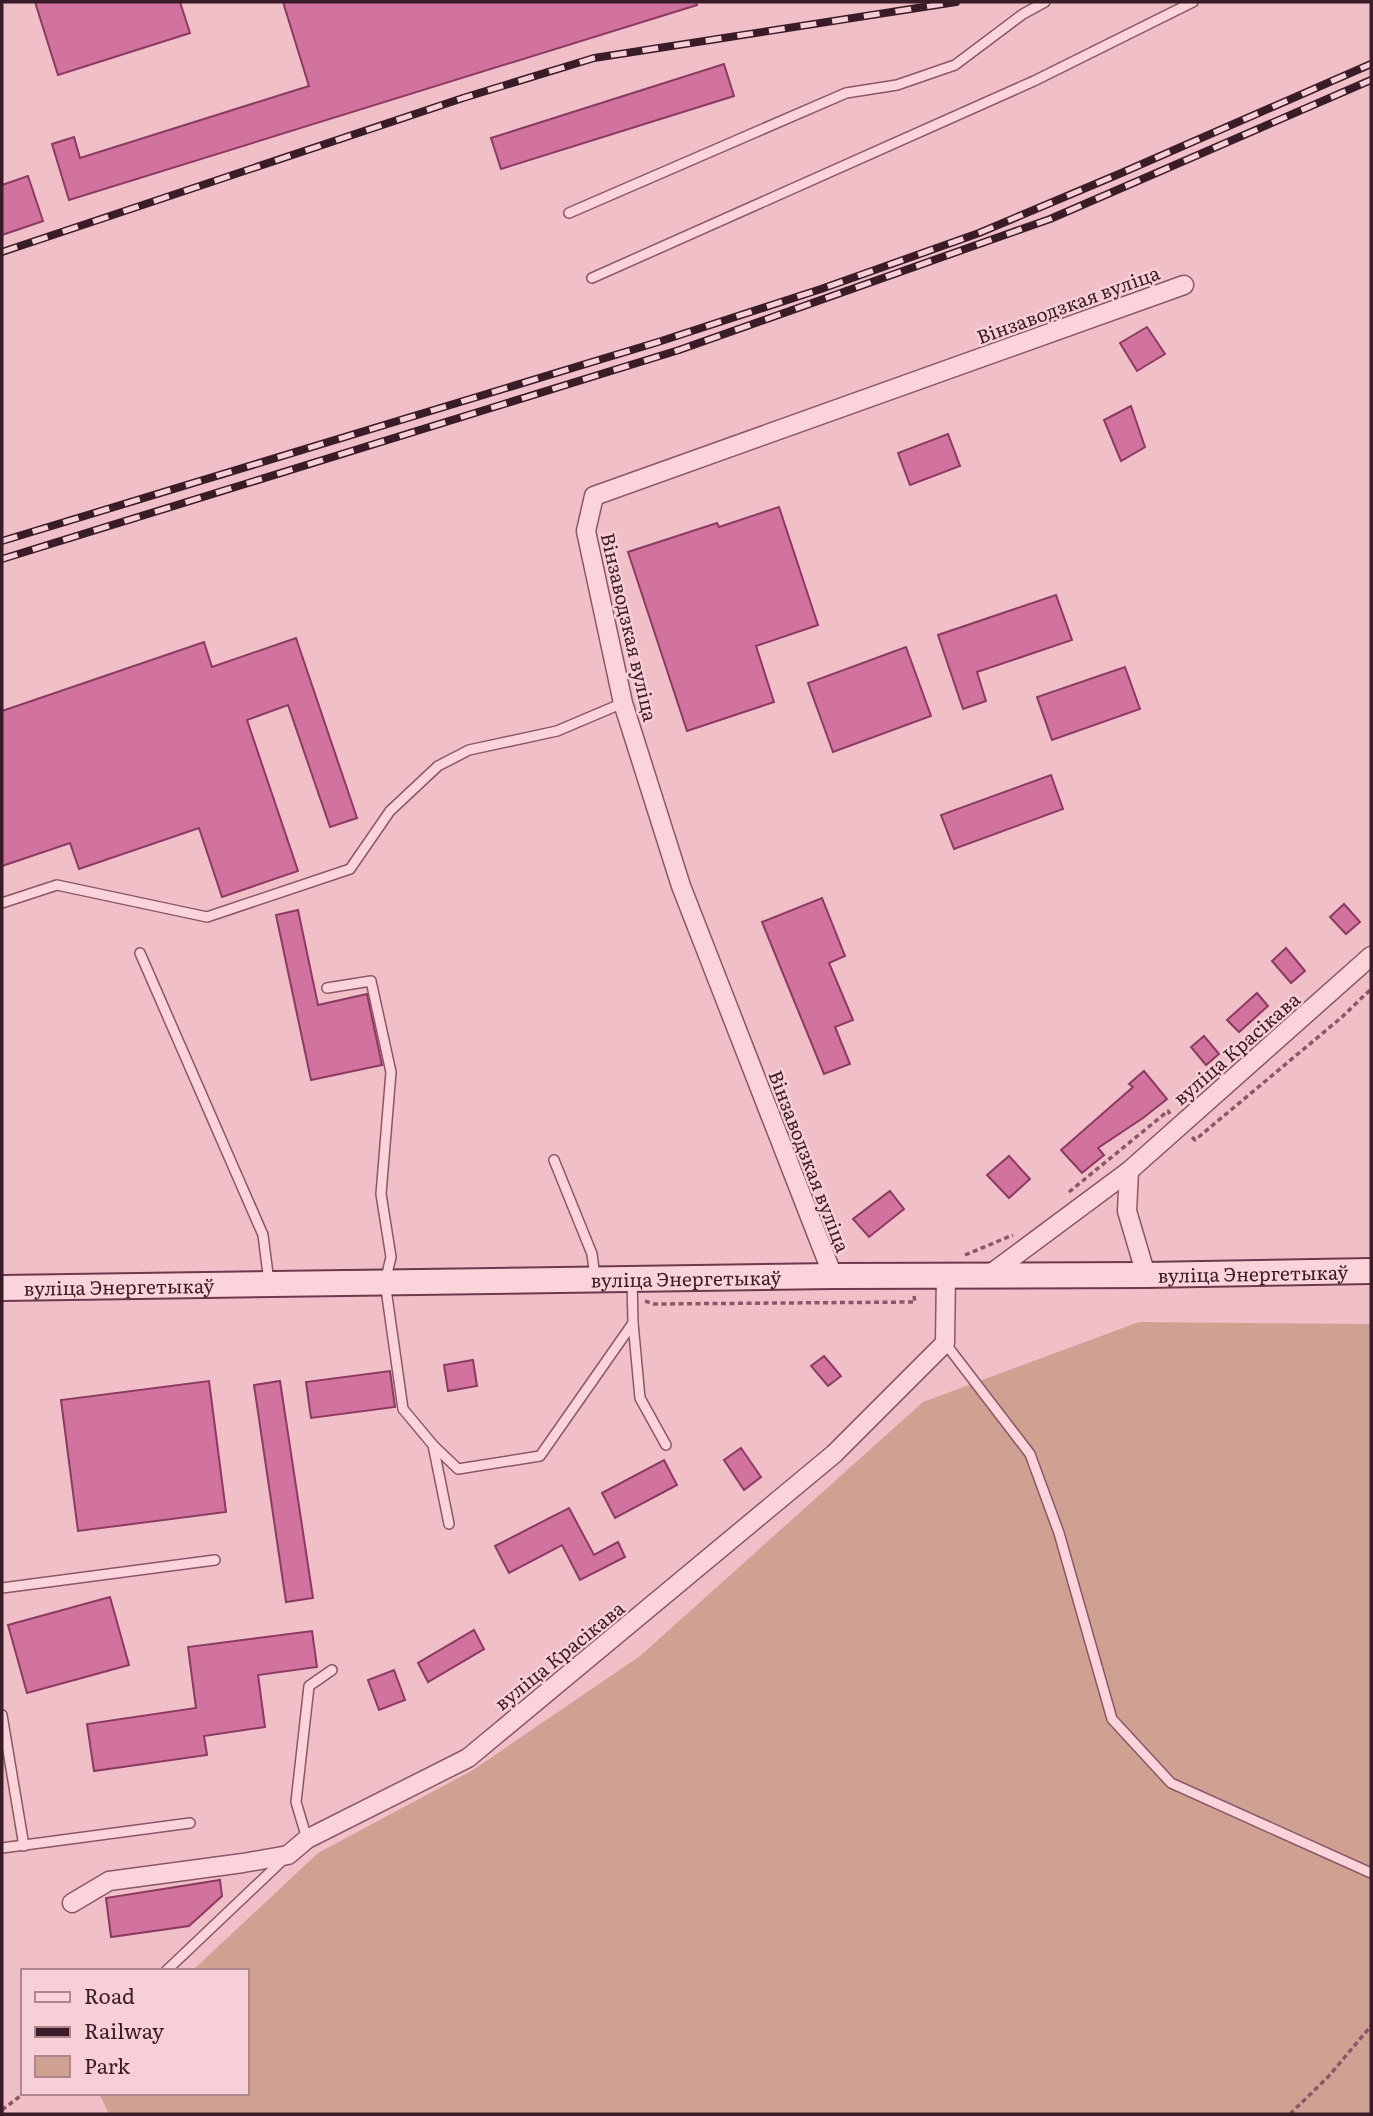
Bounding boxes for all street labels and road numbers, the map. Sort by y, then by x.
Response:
street label: Вінзаводзкая вуліца [973,258,1164,350]
street label: Вінзаводзкая вуліца [595,530,666,725]
street label: вуліца Красікава [1166,984,1306,1111]
street label: Вінзаводзкая вуліца [762,1066,858,1257]
street label: вуліца Энергетыкаў [1157,1257,1349,1289]
street label: вуліца Энергетыкаў [590,1263,782,1293]
street label: вуліца Энергетыкаў [23,1271,215,1302]
street label: вуліца Красікава [488,1593,631,1716]

